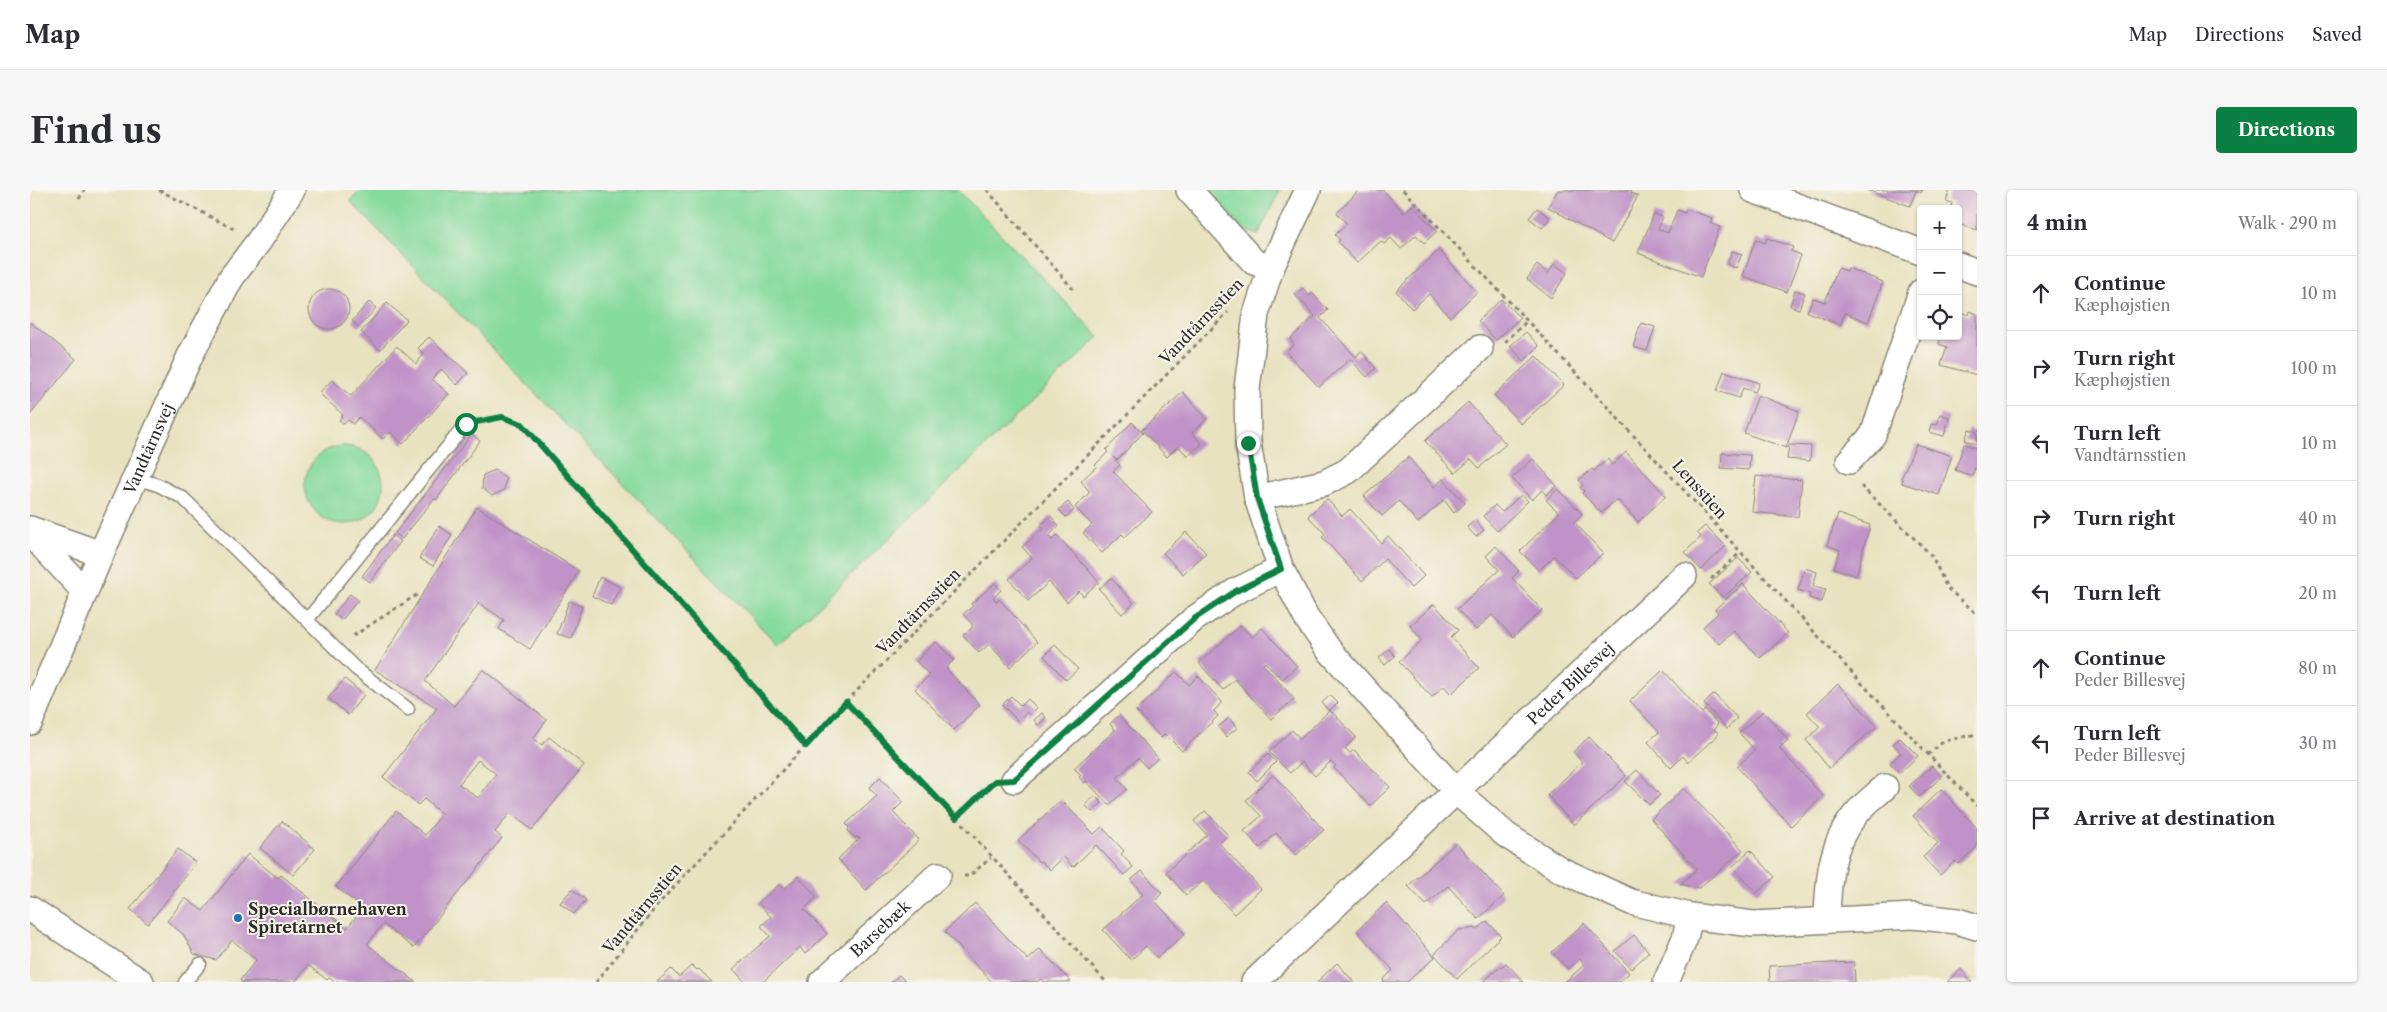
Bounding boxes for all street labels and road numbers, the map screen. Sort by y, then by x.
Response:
street label: Vandtårnsstien [1154,274,1247,369]
street label: Vandtårnsvej [119,400,178,498]
street label: Lensstien [1668,455,1732,523]
street label: Vandtårnsstien [871,564,964,659]
street label: Peder Billesvej [1523,638,1618,729]
street label: Vandtårnsstien [598,858,686,958]
street label: Barsebæk [846,895,915,961]

